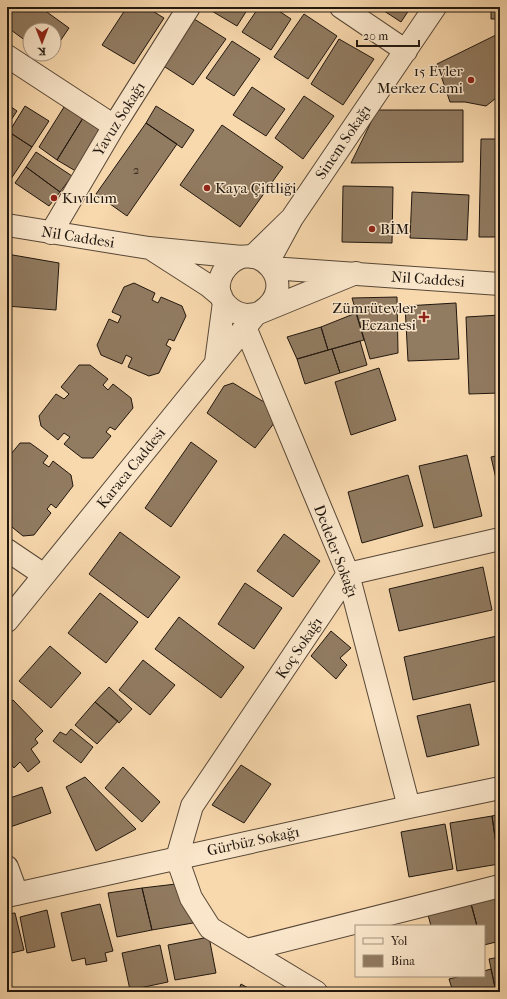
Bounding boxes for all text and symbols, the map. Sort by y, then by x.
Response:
north arrow [22,22,62,62]
scale bar [357,22,419,48]
text: 20 m [363,29,388,43]
text: K [37,45,46,58]
place label: 15 Evler Merkez Cami [377,62,464,97]
marker: 15 Evler Merkez Cami [466,75,476,85]
street label: Yavuz Sokağı [89,78,149,160]
street label: Sinem Sokağı [311,101,375,183]
house number: 2 [133,162,140,177]
place label: Kaya Çiftliği [215,179,297,197]
marker: Kaya Çiftliği [202,183,212,193]
place label: Kıvılcım [62,189,117,207]
marker: Kıvılcım [49,193,59,203]
place label: BİM [380,220,410,238]
street label: Nil Caddesi [40,222,116,252]
marker: BİM [367,224,377,234]
street label: Nil Caddesi [391,267,466,291]
place label: Zümrütevler Eczanesi [332,299,417,334]
marker: Zümrütevler Eczanesi [419,312,429,322]
street label: Karaca Caddesi [93,423,169,512]
street label: Dedeler Sokağı [310,502,362,600]
street label: Koç Sokağı [272,613,326,682]
street label: Gürbüz Sokağı [205,822,301,860]
legend [355,925,485,977]
text: Yol [390,934,408,948]
text: Bina [391,954,415,968]

